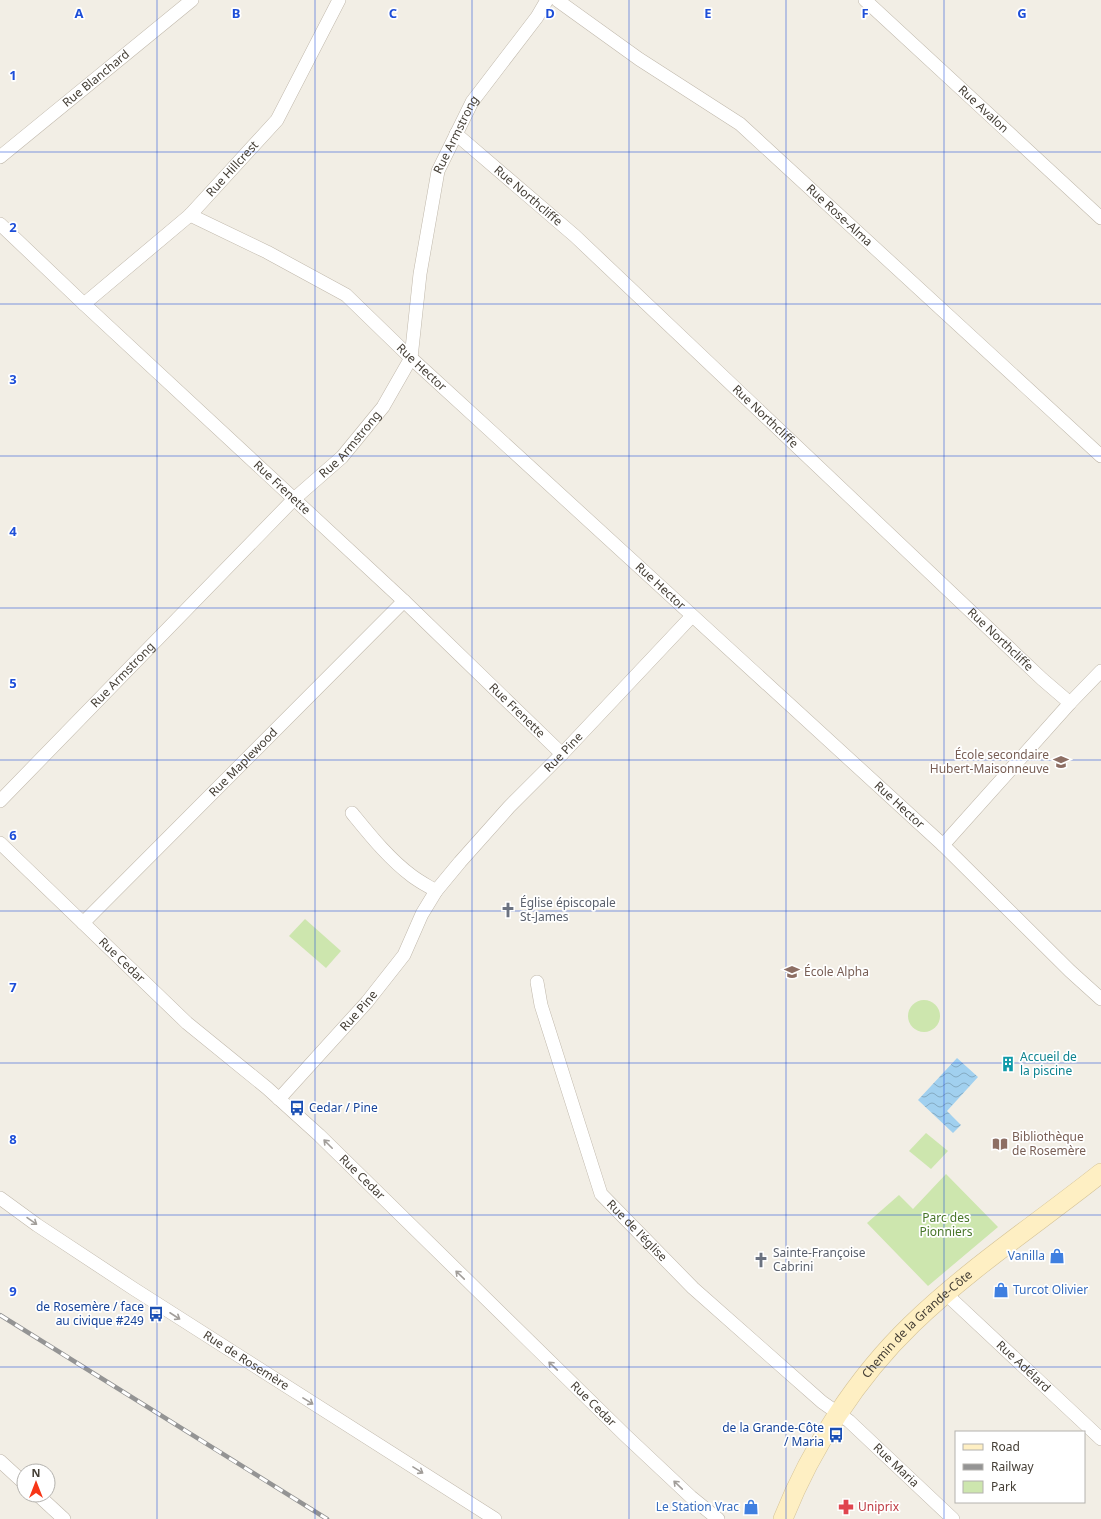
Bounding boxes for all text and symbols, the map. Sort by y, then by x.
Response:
text: A [75,4,84,22]
text: B [232,4,240,22]
text: C [389,4,397,22]
text: D [545,4,555,22]
text: E [704,4,712,22]
text: F [861,4,869,22]
text: G [1017,4,1027,22]
street label: Rue Blanchard [59,46,133,111]
text: 1 [9,66,17,84]
street label: Rue Avalon [955,81,1013,137]
street label: Rue Armstrong [429,91,482,176]
street label: Rue Hillcrest [202,136,262,200]
street label: Rue Northcliffe [491,161,566,230]
street label: Rue Rose-Alma [803,180,877,250]
text: 2 [9,218,17,236]
street label: Rue Hector [393,339,451,395]
text: 3 [9,370,17,388]
street label: Rue Northcliffe [729,381,802,452]
street label: Rue Armstrong [315,407,385,481]
street label: Rue Frenette [250,457,315,518]
text: 4 [9,522,17,540]
street label: Rue Hector [632,558,690,613]
street label: Rue Northcliffe [964,604,1038,675]
street label: Rue Armstrong [86,638,158,711]
text: 5 [9,674,17,692]
street label: Rue Frenette [486,679,549,742]
street label: Rue Maplewood [205,724,281,800]
street label: Rue Pine [540,728,586,776]
place label: École secondaire Hubert-Maisonneuve [930,746,1049,777]
school or university icon: École secondaire Hubert-Maisonneuve [1052,753,1070,771]
street label: Rue Hector [871,777,929,832]
text: 6 [9,826,17,844]
place label: Église épiscopale St-James [520,894,616,925]
church icon: Église épiscopale St-James [499,901,517,919]
street label: Rue Cedar [95,934,149,986]
school or university icon: École Alpha [783,963,801,981]
place label: École Alpha [804,963,869,980]
text: 7 [9,978,17,996]
street label: Rue Pine [336,986,381,1035]
place label: Accueil de la piscine [1020,1048,1077,1079]
building icon: Accueil de la piscine [999,1055,1017,1073]
bus stop icon: Cedar / Pine [288,1099,306,1117]
place label: Cedar / Pine [309,1099,378,1116]
place label: Bibliothèque de Rosemère [1012,1128,1086,1159]
text: 8 [9,1130,17,1148]
library icon: Bibliothèque de Rosemère [991,1135,1009,1153]
one-way arrow [323,1139,333,1149]
street label: Rue Cedar [336,1150,389,1203]
street label: Rue de l'église [603,1196,672,1265]
park label: Parc des Pionniers [919,1209,973,1240]
one-way arrow [26,1217,37,1225]
place label: Sainte-Françoise Cabrini [773,1244,866,1275]
place label: Vanilla [1008,1247,1045,1264]
shop icon: Vanilla [1048,1247,1066,1265]
church icon: Sainte-Françoise Cabrini [752,1251,770,1269]
street label: Chemin de la Grande-Côte [858,1266,976,1382]
one-way arrow [455,1270,465,1280]
shop icon: Turcot Olivier [992,1281,1010,1299]
place label: Turcot Olivier [1013,1281,1088,1298]
text: 9 [9,1282,17,1300]
place label: de Rosemère / face au civique #249 [36,1298,144,1329]
bus stop icon: de Rosemère / face au civique #249 [147,1305,165,1323]
one-way arrow [169,1312,181,1320]
street label: Rue de Rosemère [200,1326,293,1394]
street label: Rue Adélard [993,1336,1055,1396]
one-way arrow [548,1361,558,1371]
street label: Rue Cedar [567,1377,621,1430]
one-way arrow [302,1397,314,1405]
place label: de la Grande-Côte / Maria [722,1419,824,1450]
bus stop icon: de la Grande-Côte / Maria [827,1426,845,1444]
legend [955,1431,1085,1503]
text: Road [991,1438,1020,1455]
street label: Rue Maria [870,1439,923,1491]
text: Railway [991,1458,1035,1475]
north arrow [16,1463,56,1503]
text: N [32,1465,40,1480]
one-way arrow [412,1467,424,1475]
text: Park [991,1478,1017,1495]
one-way arrow [673,1480,683,1489]
place label: Le Station Vrac [656,1498,739,1515]
shop icon: Le Station Vrac [742,1498,760,1516]
pharmacy icon: Uniprix [837,1498,855,1516]
place label: Uniprix [858,1498,900,1515]

